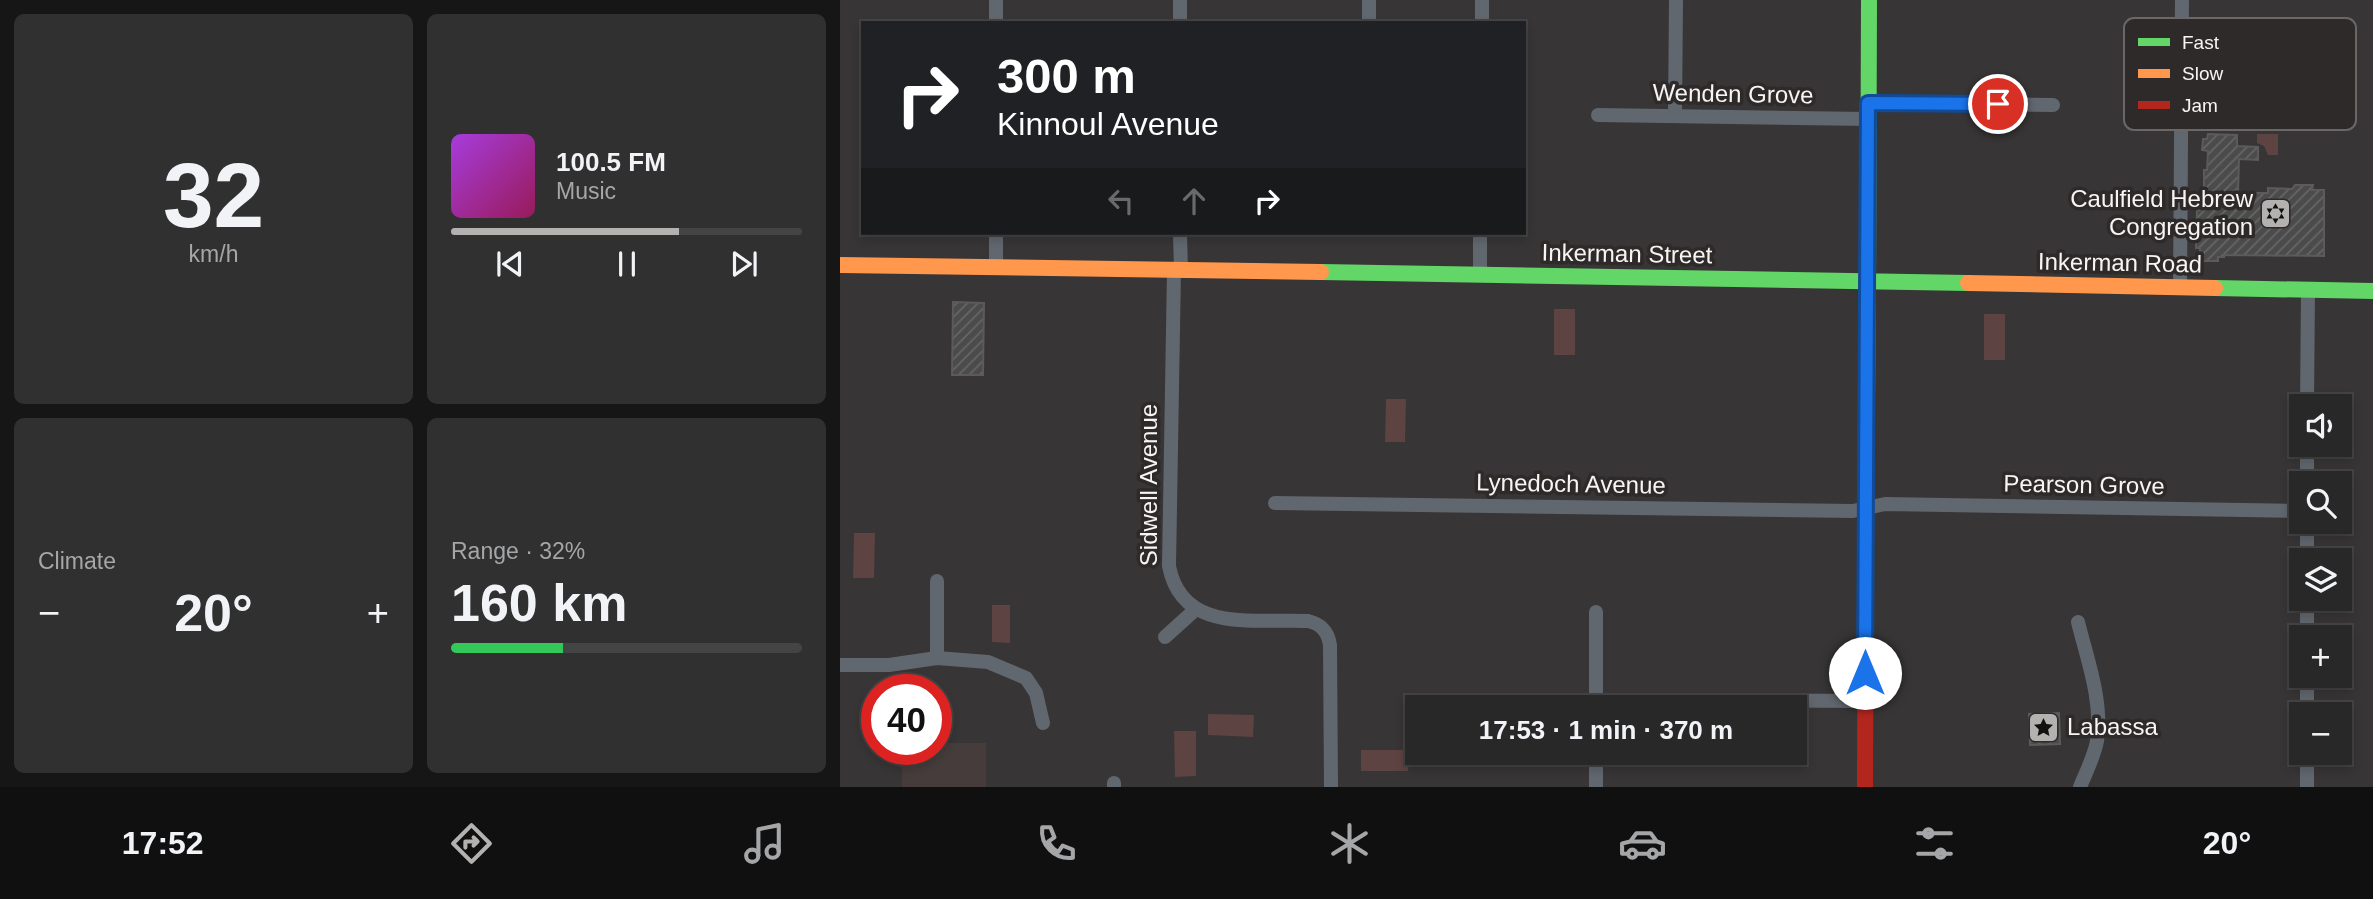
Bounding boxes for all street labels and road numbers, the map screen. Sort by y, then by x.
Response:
street label: Wenden Grove [1652,79,1814,108]
street label: Inkerman Street [1541,239,1713,268]
street label: Inkerman Road [2038,248,2202,277]
street label: Sidwell Avenue [1135,404,1162,566]
street label: Lynedoch Avenue [1476,468,1666,499]
street label: Pearson Grove [2003,470,2165,499]

